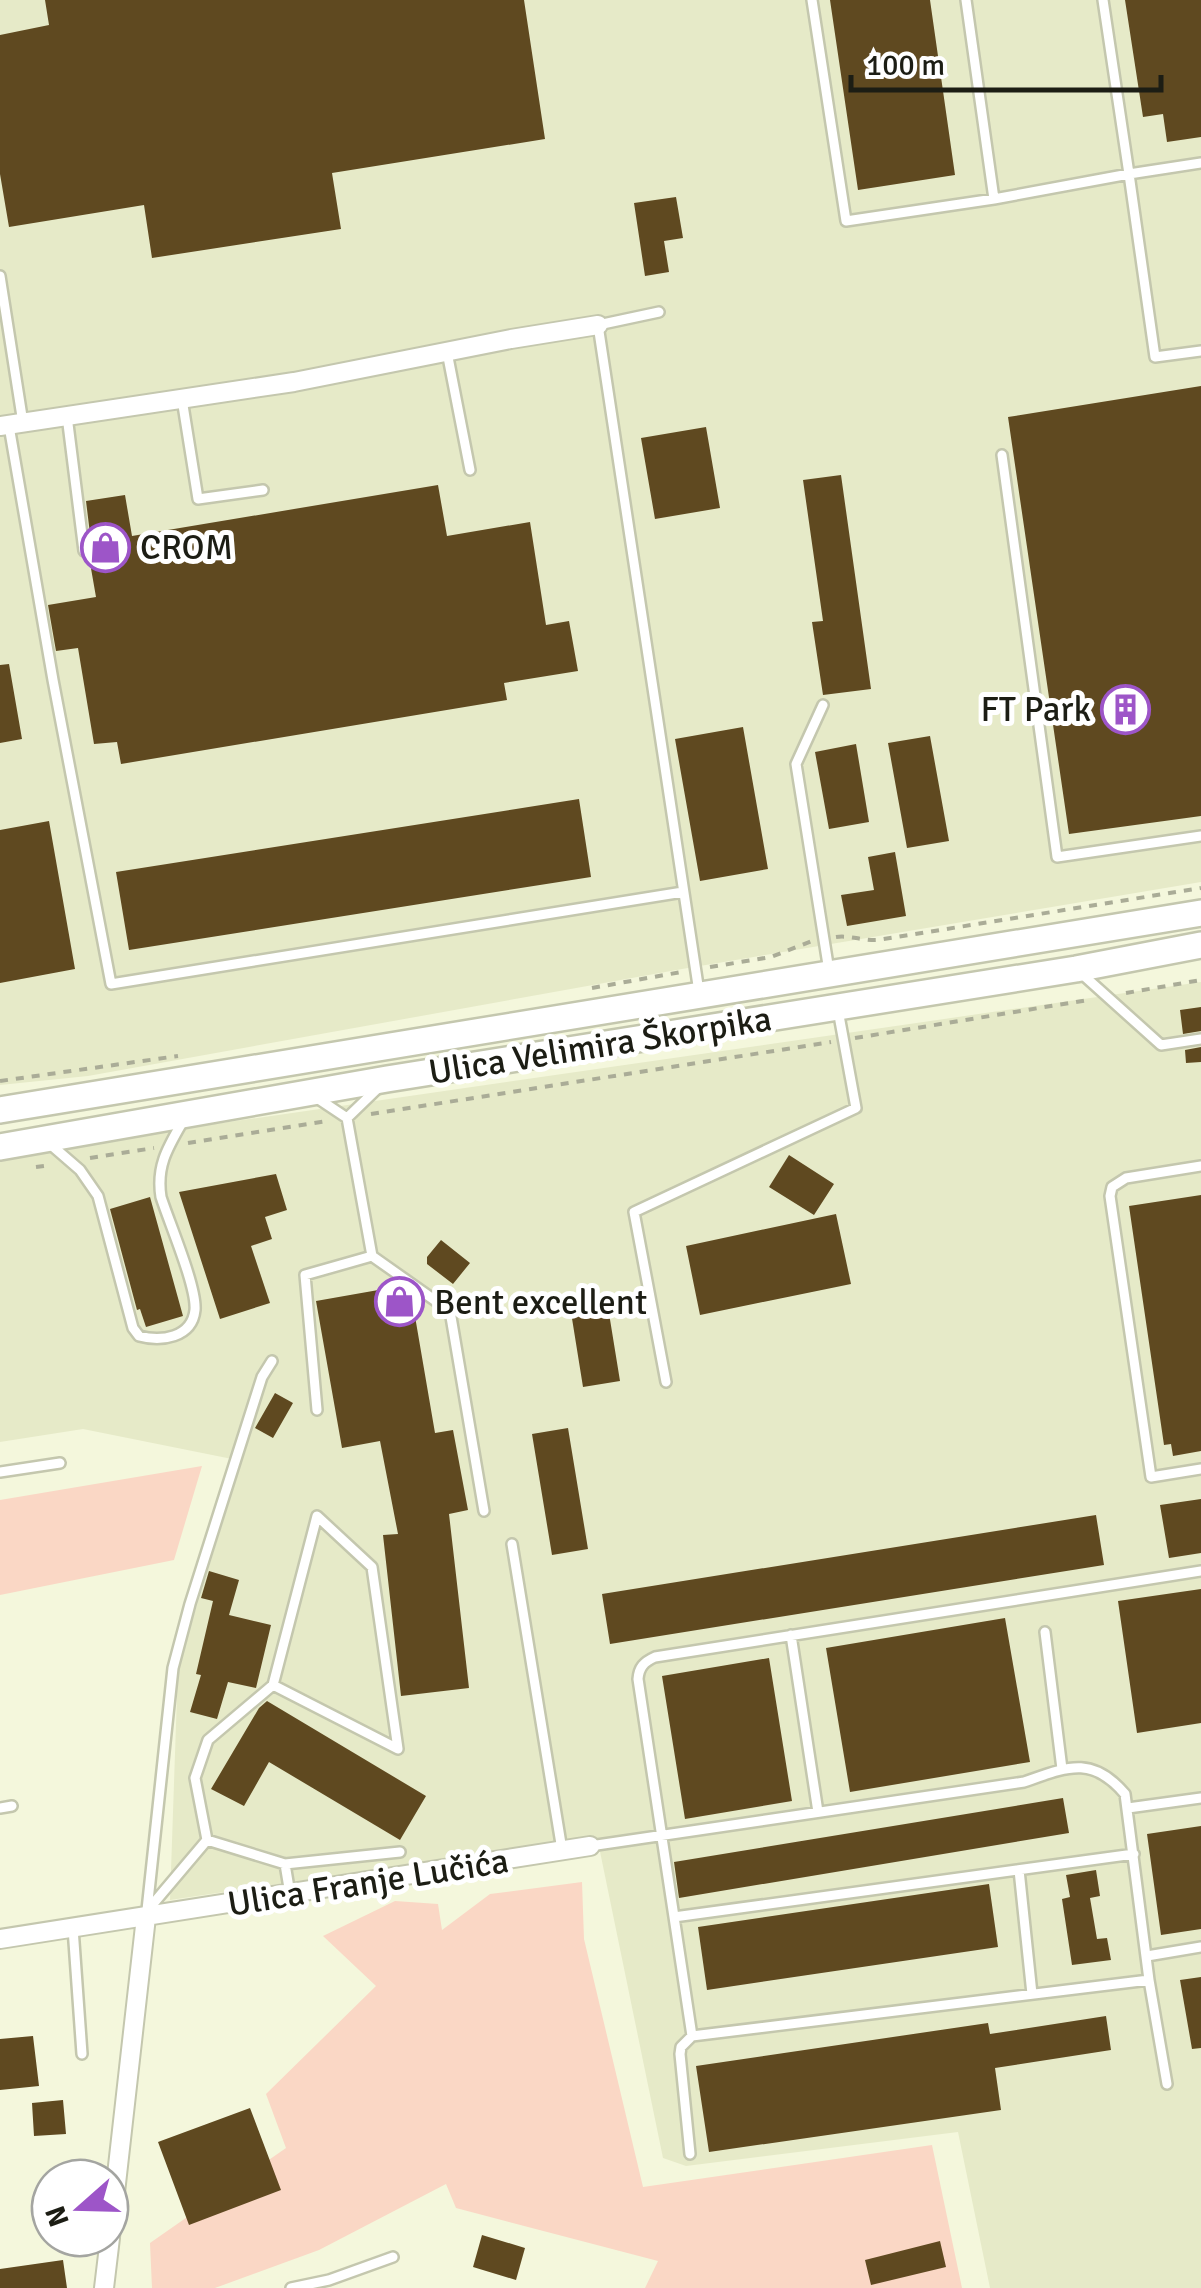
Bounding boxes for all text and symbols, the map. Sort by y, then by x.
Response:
scale bar [851,30,1161,92]
text: 100 m [866,47,945,84]
shop icon: CROM [79,521,131,573]
place label: CROM [140,526,233,569]
building icon: FT Park [1100,683,1152,735]
place label: FT Park [981,688,1091,731]
street label: Ulica Velimira Škorpika [426,997,775,1094]
shop icon: Bent excellent [373,1276,425,1328]
place label: Bent excellent [434,1281,647,1324]
street label: Ulica Franje Lučića [225,1839,512,1926]
north arrow [30,2158,130,2258]
text: N [38,2201,77,2231]

